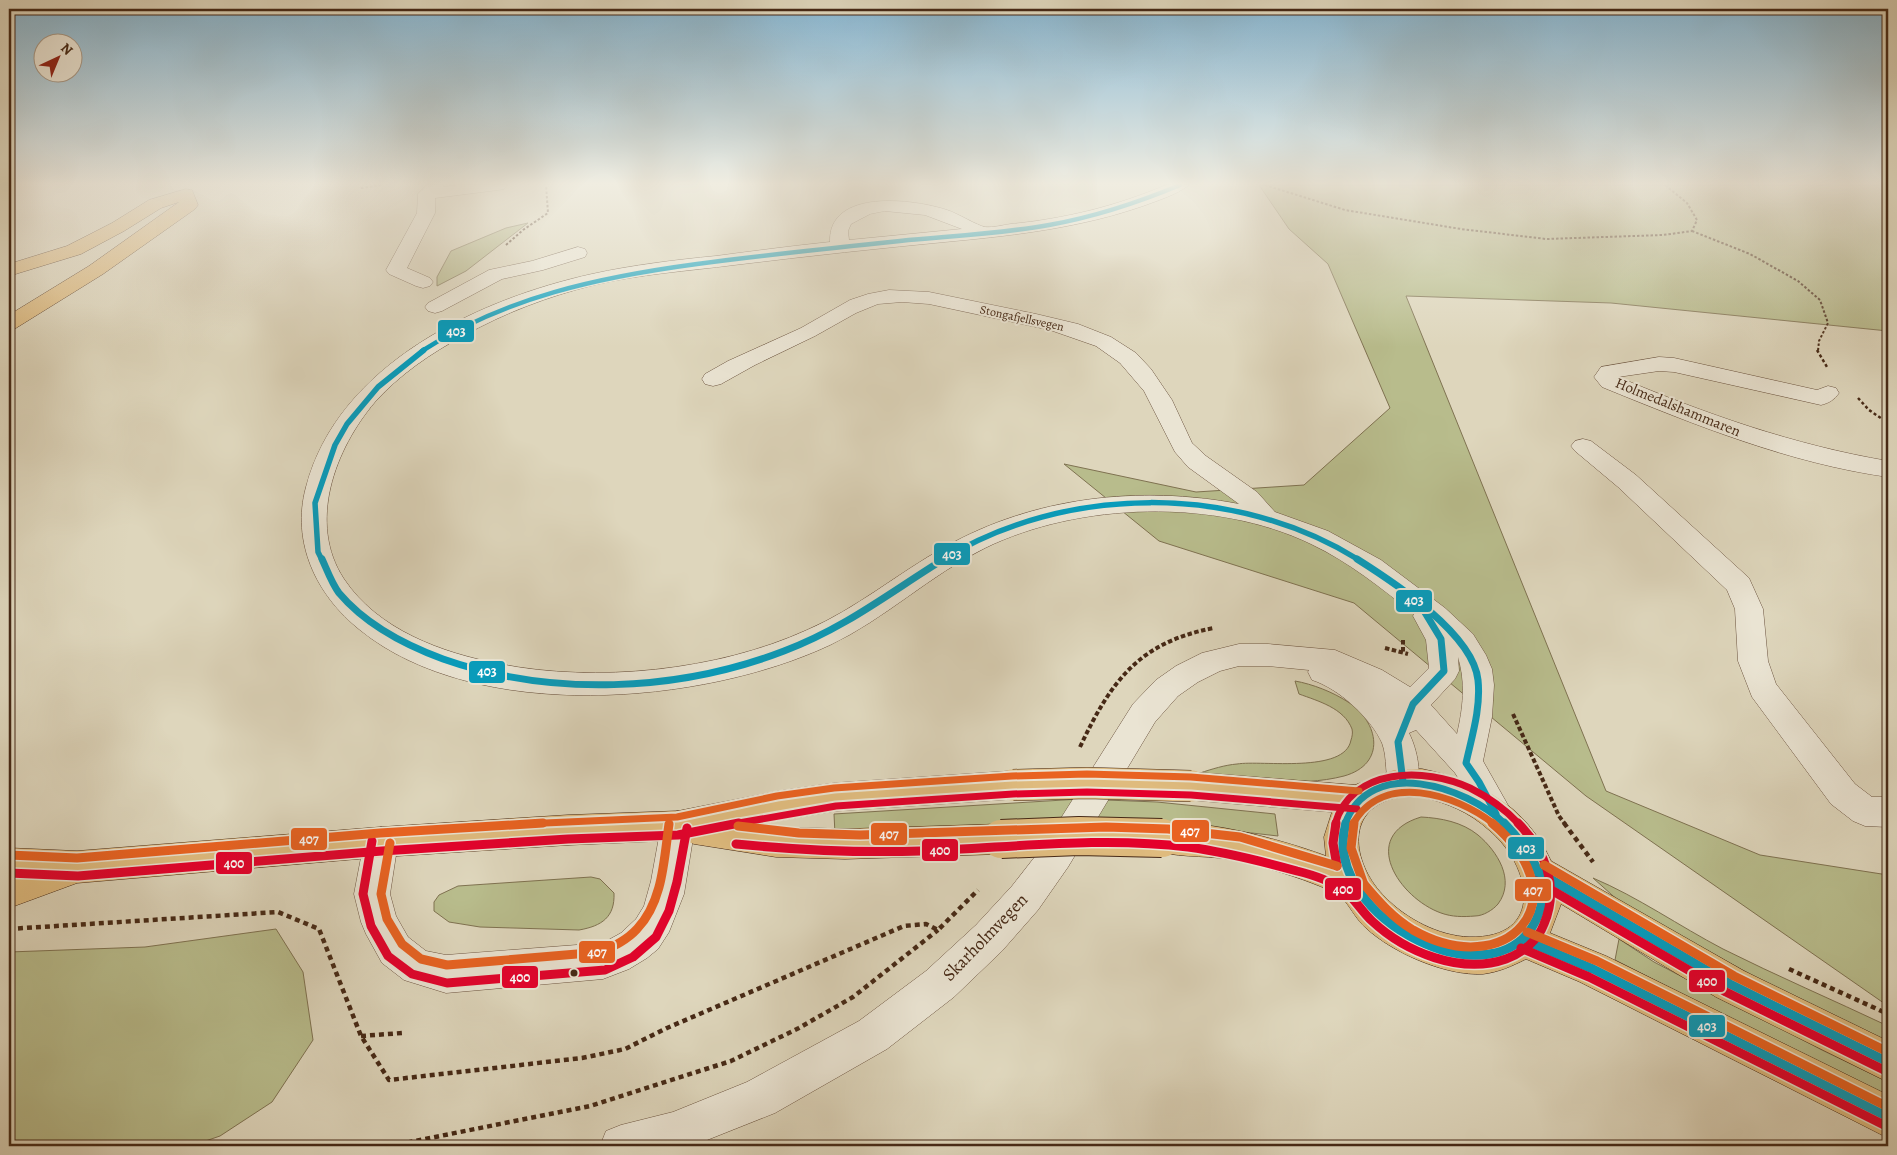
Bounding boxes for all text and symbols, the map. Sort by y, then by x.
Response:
north arrow [32,32,82,82]
text: N [56,39,77,59]
street label: Stongafjellsvegen [978,301,1066,335]
line badge: 403 [437,319,475,343]
text: 403 [446,322,466,341]
street label: Holmedalshammaren [1612,373,1744,441]
line badge: 403 [933,542,971,566]
text: 403 [942,545,962,564]
line badge: 403 [1395,589,1433,613]
text: 403 [1404,591,1424,610]
line badge: 403 [468,660,506,684]
text: 403 [477,662,497,681]
line badge: 407 [1171,819,1210,843]
line badge: 407 [870,822,908,846]
text: 407 [1180,822,1200,841]
text: 407 [879,825,899,844]
line badge: 407 [290,827,328,851]
text: 407 [299,830,319,849]
line badge: 403 [1507,836,1545,860]
line badge: 400 [921,838,959,862]
text: 403 [1516,839,1536,858]
text: 400 [930,841,950,860]
line badge: 400 [215,851,253,875]
text: 400 [224,854,244,873]
line badge: 400 [1324,877,1362,901]
line badge: 407 [1514,878,1552,902]
text: 400 [1333,880,1353,899]
text: 407 [1523,881,1543,900]
street label: Skarholmvegen [937,888,1033,986]
line badge: 407 [578,940,616,964]
text: 407 [587,943,607,962]
line badge: 400 [501,965,539,989]
text: 400 [510,968,530,987]
unlabelled marker [569,968,579,978]
line badge: 400 [1688,969,1726,993]
text: 400 [1697,972,1717,991]
line badge: 403 [1688,1014,1726,1038]
text: 403 [1697,1017,1717,1036]

